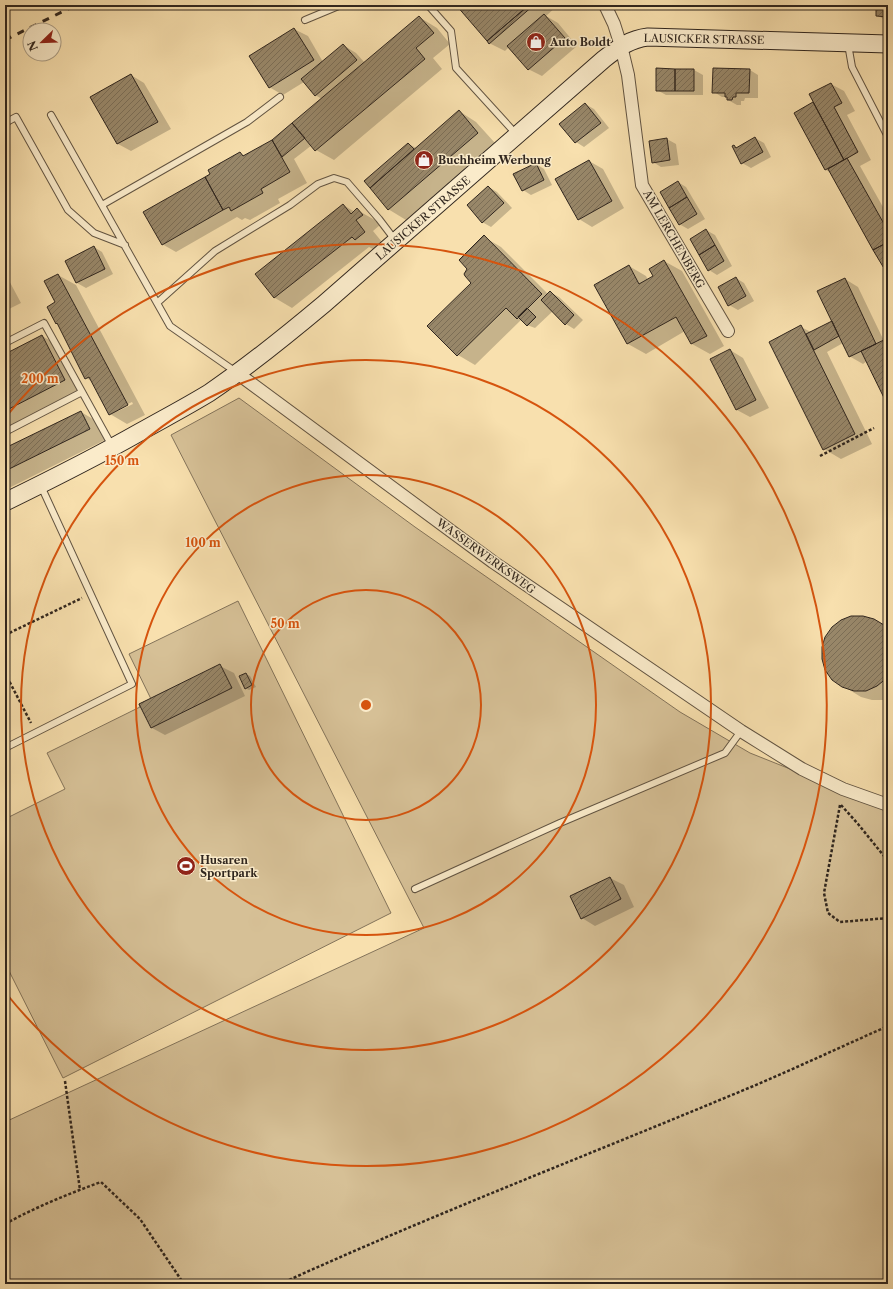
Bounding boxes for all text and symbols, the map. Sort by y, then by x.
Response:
north arrow [22,22,62,62]
shop icon: Auto Boldt [525,31,547,53]
street label: LAUSICKER STRASSE [643,31,765,47]
place label: Auto Boldt [549,35,611,49]
text: N [24,38,41,53]
shop icon: Buchheim Werbung [413,149,435,171]
place label: Buchheim Werbung [438,153,552,167]
street label: LAUSICKER STRASSE [373,173,474,263]
street label: AM LERCHENBERG [640,186,708,291]
text: 200 m [21,371,59,386]
text: 150 m [105,453,139,468]
street label: WASSERWERKSWEG [433,515,538,597]
text: 100 m [185,535,221,550]
text: 50 m [270,616,300,631]
centre of rings [359,698,373,712]
place label: Husaren Sportpark [200,853,258,880]
sports icon: Husaren Sportpark [175,855,197,877]

